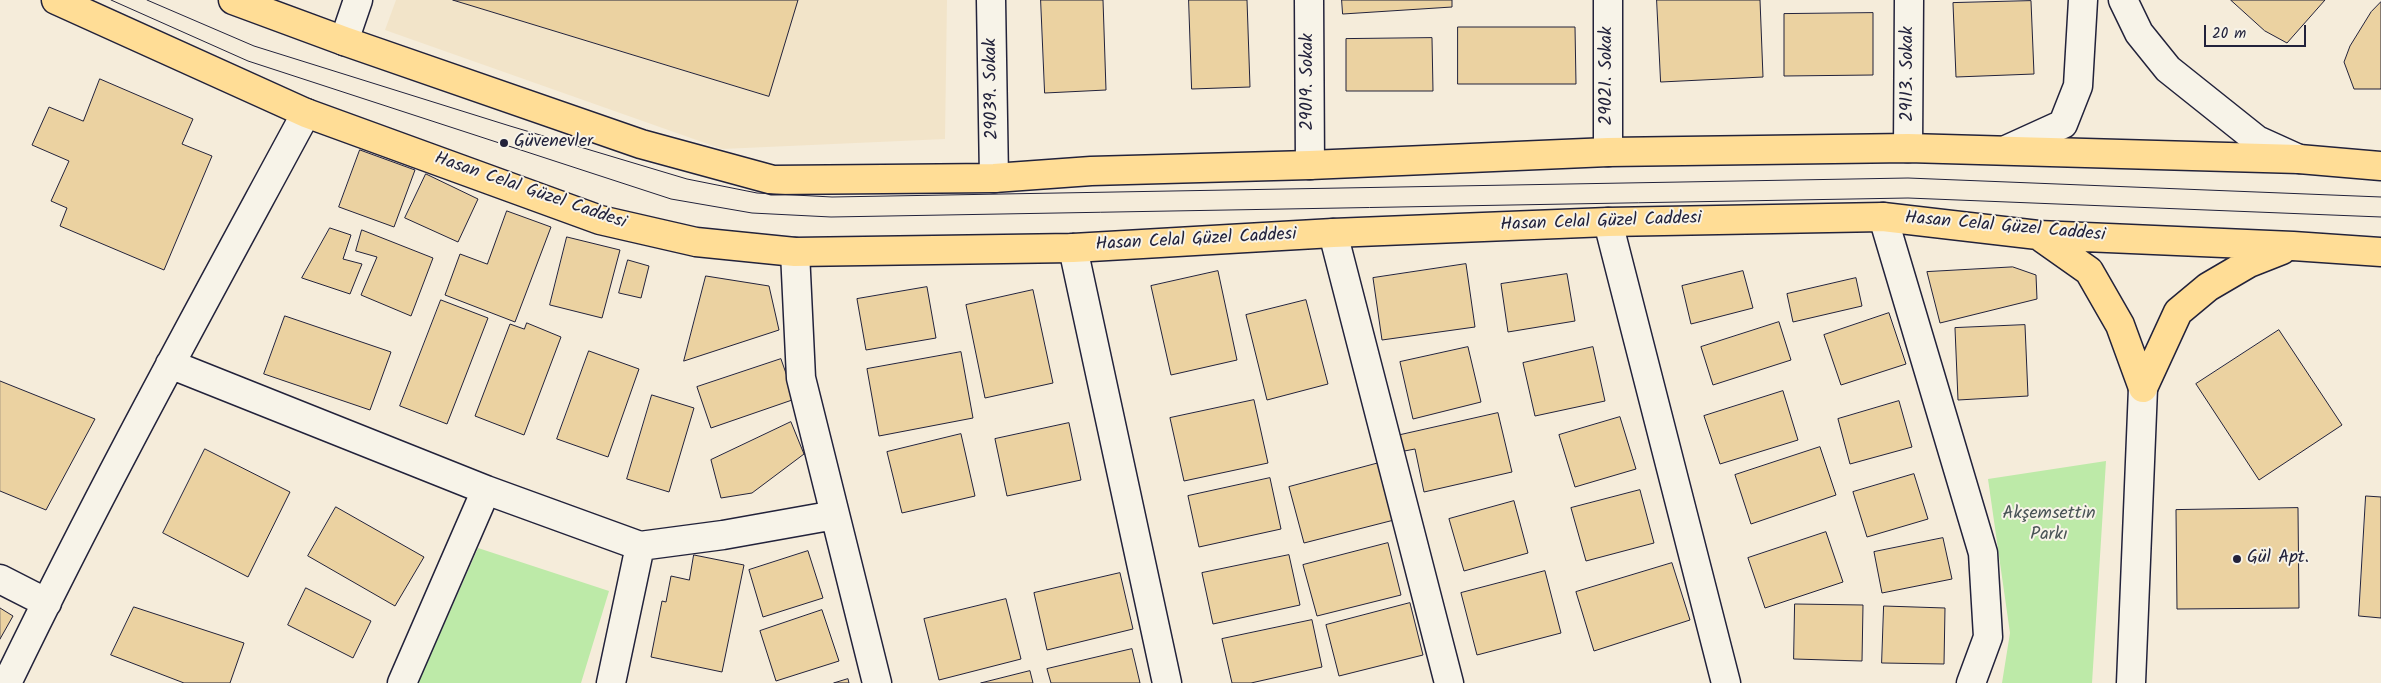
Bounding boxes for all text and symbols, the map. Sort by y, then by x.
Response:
scale bar [2206,15,2308,47]
text: 20 m [2212,22,2246,46]
street label: 29113. Sokak [1898,26,1920,122]
street label: 29021. Sokak [1597,27,1619,125]
street label: 29019. Sokak [1298,33,1320,131]
street label: 29039. Sokak [981,38,1005,140]
place label: Güvenevler [514,132,593,154]
marker: Güvenevler [498,137,510,149]
street label: Hasan Celal Güzel Caddesi [431,149,629,235]
street label: Hasan Celal Güzel Caddesi [1904,208,2106,248]
street label: Hasan Celal Güzel Caddesi [1500,209,1702,237]
street label: Hasan Celal Güzel Caddesi [1095,225,1297,257]
park label: Akşemsettin Parkı [2002,504,2096,546]
place label: Gül Apt. [2247,548,2309,570]
marker: Gül Apt. [2231,553,2243,565]

